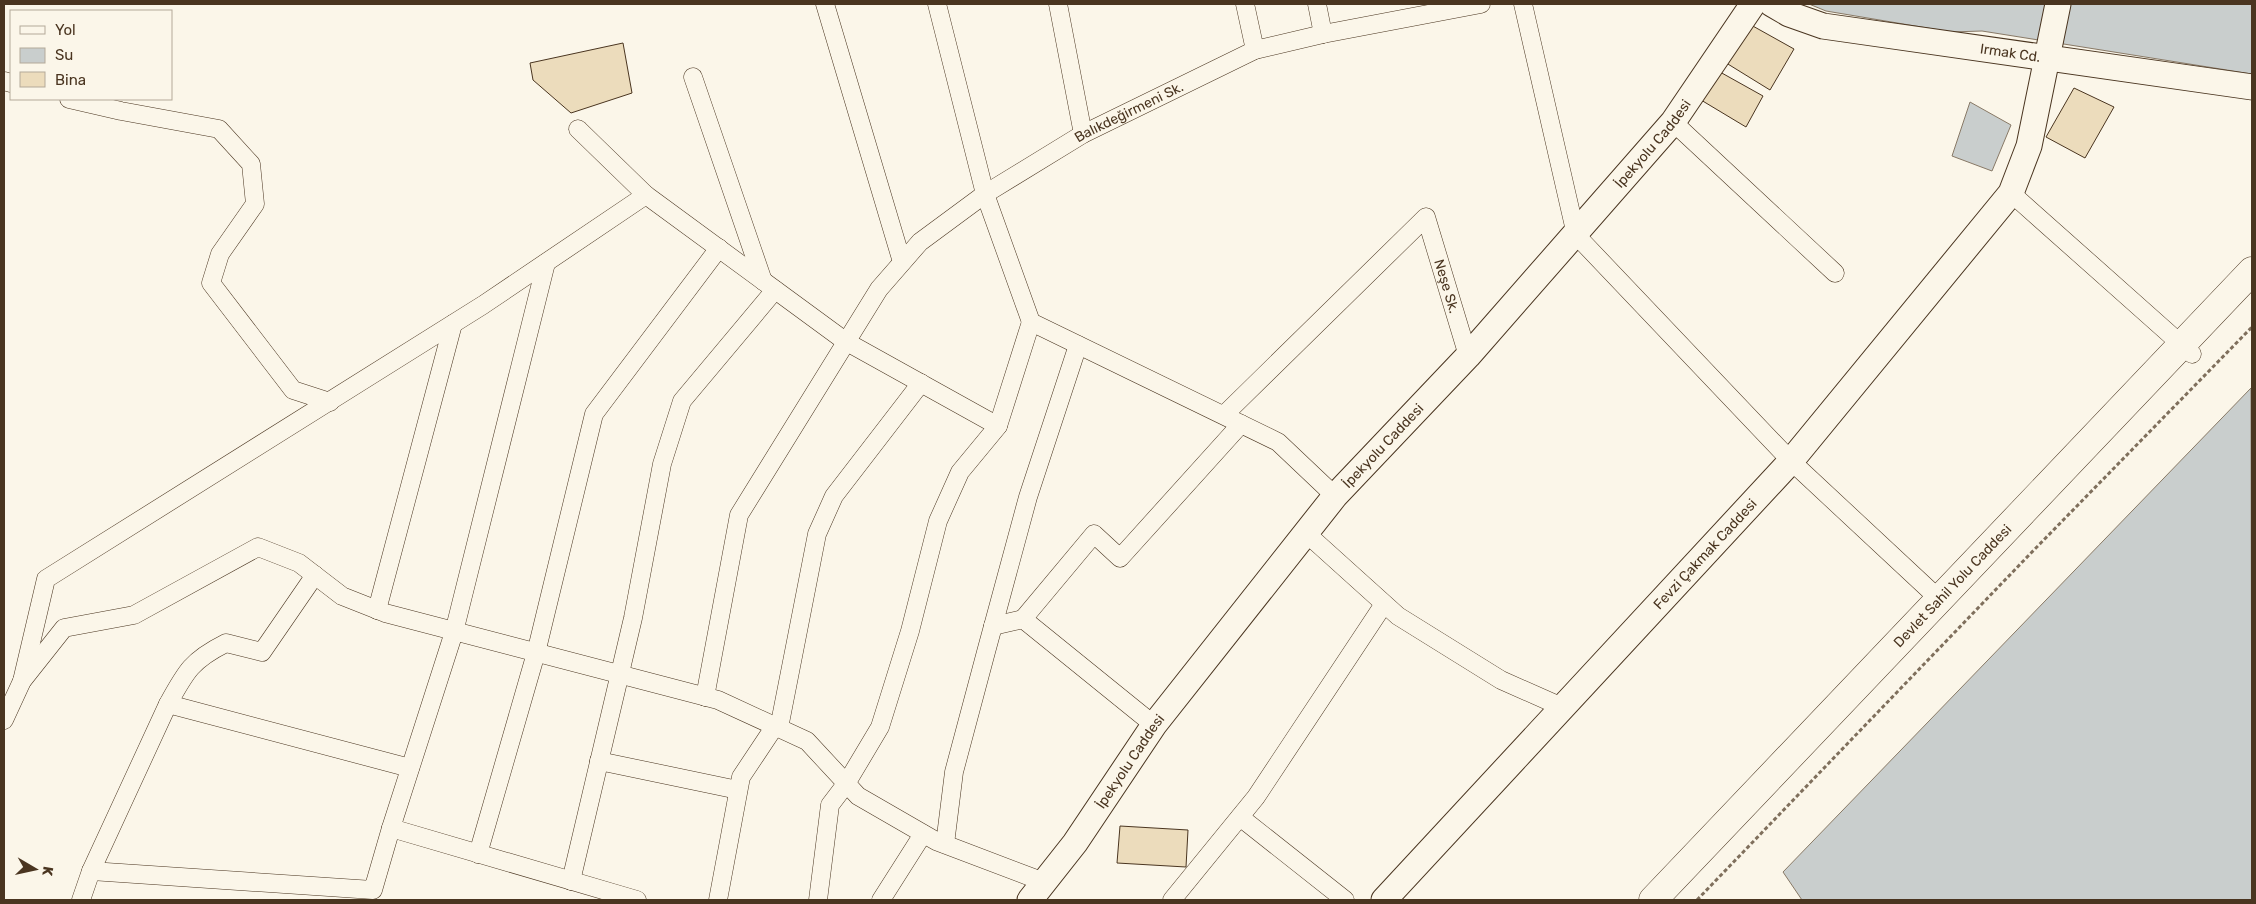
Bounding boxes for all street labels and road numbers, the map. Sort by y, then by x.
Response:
street label: Irmak Cd. [1979,40,2042,65]
street label: Balıkdeğirmeni Sk. [1071,78,1186,146]
street label: İpekyolu Caddesi [1611,96,1694,191]
street label: Neşe Sk. [1431,257,1463,315]
street label: İpekyolu Caddesi [1339,400,1427,491]
street label: Fevzi Çakmak Caddesi [1650,495,1760,613]
street label: Devlet Sahil Yolu Caddesi [1890,521,2015,651]
street label: İpekyolu Caddesi [1092,711,1168,812]

